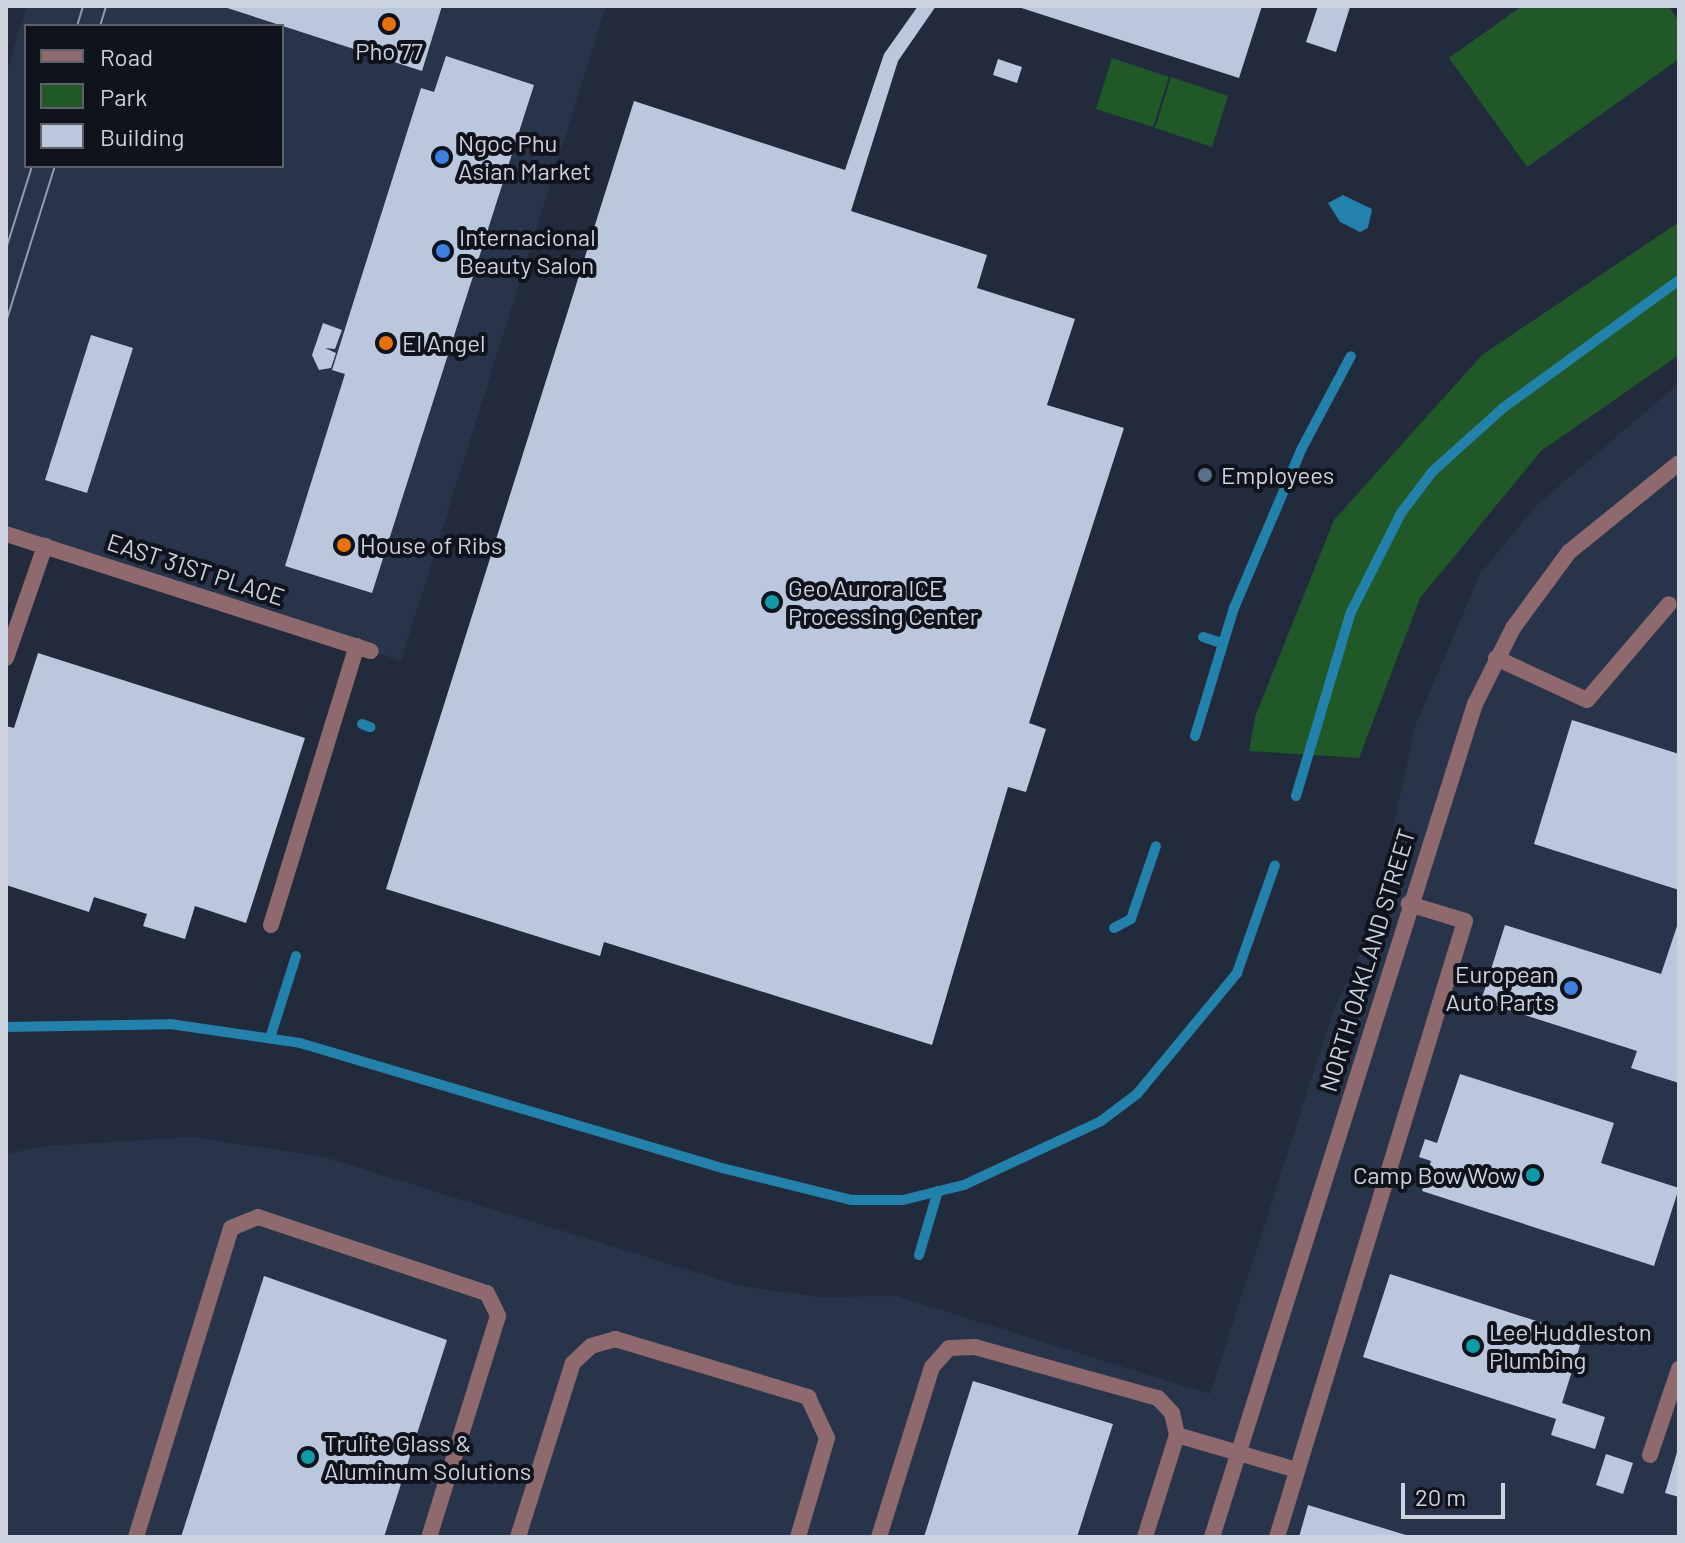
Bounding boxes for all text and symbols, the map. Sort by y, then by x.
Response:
marker: Pho 77 [380,15,398,33]
legend [24,24,284,168]
place label: Pho 77 [355,37,423,65]
text: Road [100,42,153,71]
text: Park [100,82,147,111]
text: Building [100,122,184,151]
place label: Ngoc Phu Asian Market [458,129,591,185]
marker: Ngoc Phu Asian Market [433,148,451,166]
place label: Internacional Beauty Salon [459,223,596,279]
marker: Internacional Beauty Salon [434,242,452,260]
place label: El Angel [402,329,485,357]
marker: El Angel [377,334,395,352]
place label: Employees [1221,461,1334,489]
marker: Employees [1196,466,1214,484]
street label: EAST 31ST PLACE [104,527,288,611]
place label: House of Ribs [360,531,503,559]
marker: House of Ribs [335,536,353,554]
place label: Geo Aurora ICE Processing Center [788,574,978,630]
marker: Geo Aurora ICE Processing Center [763,593,781,611]
street label: NORTH OAKLAND STREET [1313,825,1421,1095]
place label: European Auto Parts [1446,960,1555,1016]
marker: European Auto Parts [1562,979,1580,997]
place label: Camp Bow Wow [1353,1161,1517,1189]
marker: Camp Bow Wow [1524,1166,1542,1184]
place label: Lee Huddleston Plumbing [1489,1318,1652,1374]
marker: Lee Huddleston Plumbing [1464,1337,1482,1355]
place label: Trulite Glass & Aluminum Solutions [324,1429,531,1485]
marker: Trulite Glass & Aluminum Solutions [299,1448,317,1466]
scale bar [1405,1467,1509,1517]
text: 20 m [1415,1482,1466,1511]

